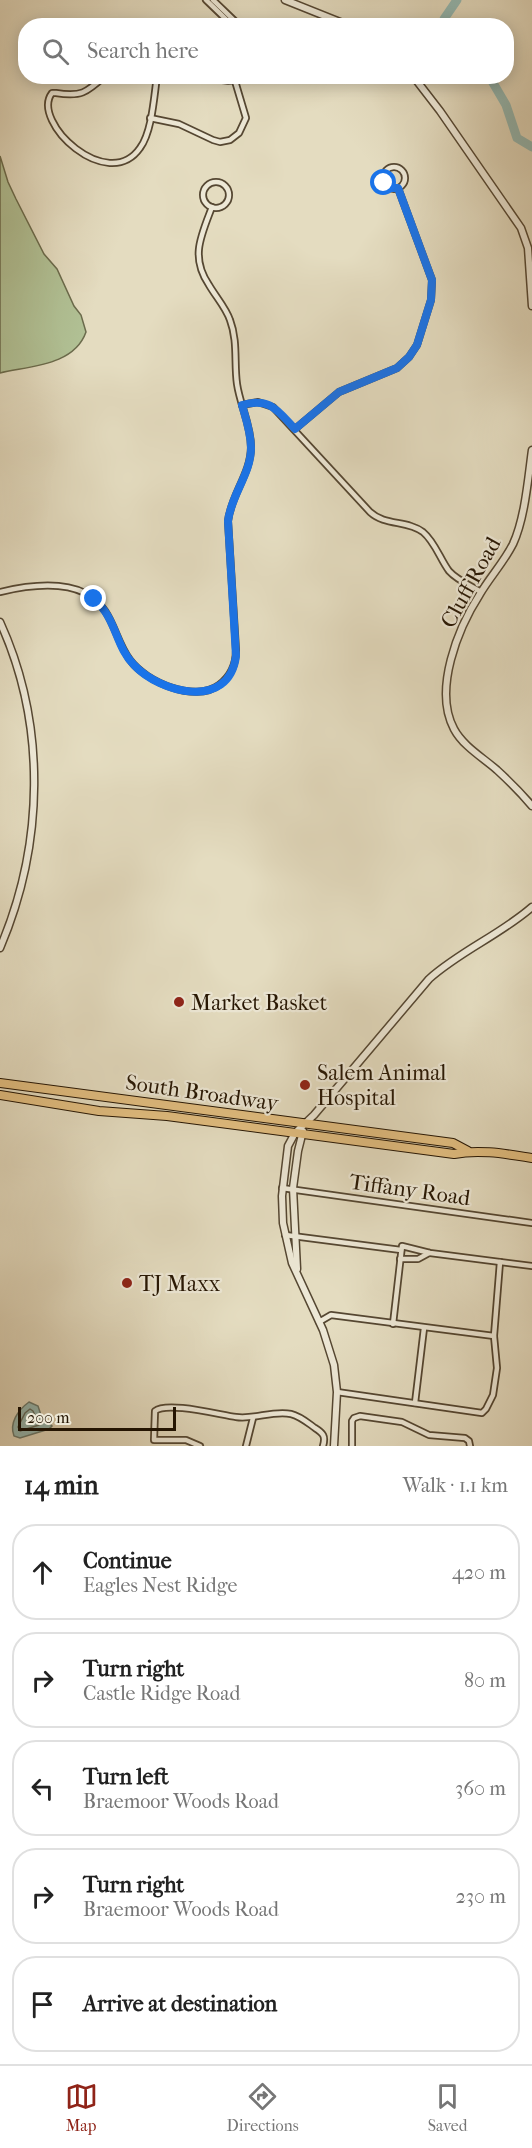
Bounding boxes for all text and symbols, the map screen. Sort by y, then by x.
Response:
search box [18,18,514,84]
icon: search [39,35,72,68]
text: Search here [87,38,199,64]
route start [370,169,396,195]
street label: Cluff Road [435,532,507,632]
route end [80,585,106,611]
place label: Market Basket [191,990,327,1016]
marker: Market Basket [172,995,186,1009]
place label: Salem Animal Hospital [317,1060,446,1111]
street label: South Broadway [124,1069,281,1117]
marker: Salem Animal Hospital [298,1078,312,1092]
street label: Tiffany Road [348,1169,473,1211]
place label: TJ Maxx [139,1271,221,1297]
marker: TJ Maxx [120,1276,134,1290]
scale bar [18,1404,176,1432]
text: 200 m [27,1408,70,1427]
text: 14 min [24,1470,99,1501]
text: Walk · 1.1 km [403,1474,508,1497]
text: Continue [83,1548,172,1574]
icon: ahead [26,1556,59,1589]
text: 420 m [452,1561,506,1584]
text: Eagles Nest Ridge [83,1574,237,1597]
text: Turn right [83,1656,184,1682]
icon: right [26,1664,59,1697]
text: 80 m [464,1669,506,1692]
text: Castle Ridge Road [83,1682,240,1705]
text: Turn left [83,1764,169,1790]
icon: left [26,1772,59,1805]
text: 360 m [455,1777,506,1800]
text: Braemoor Woods Road [83,1790,279,1813]
text: Turn right [83,1872,184,1898]
icon: right [26,1880,59,1913]
text: 230 m [456,1885,506,1908]
text: Braemoor Woods Road [83,1898,279,1921]
icon: arrive [26,1988,59,2021]
text: Arrive at destination [83,1991,277,2017]
tab: Map [65,2080,98,2135]
tab: Directions [227,2080,299,2135]
tab: Saved [428,2080,467,2135]

